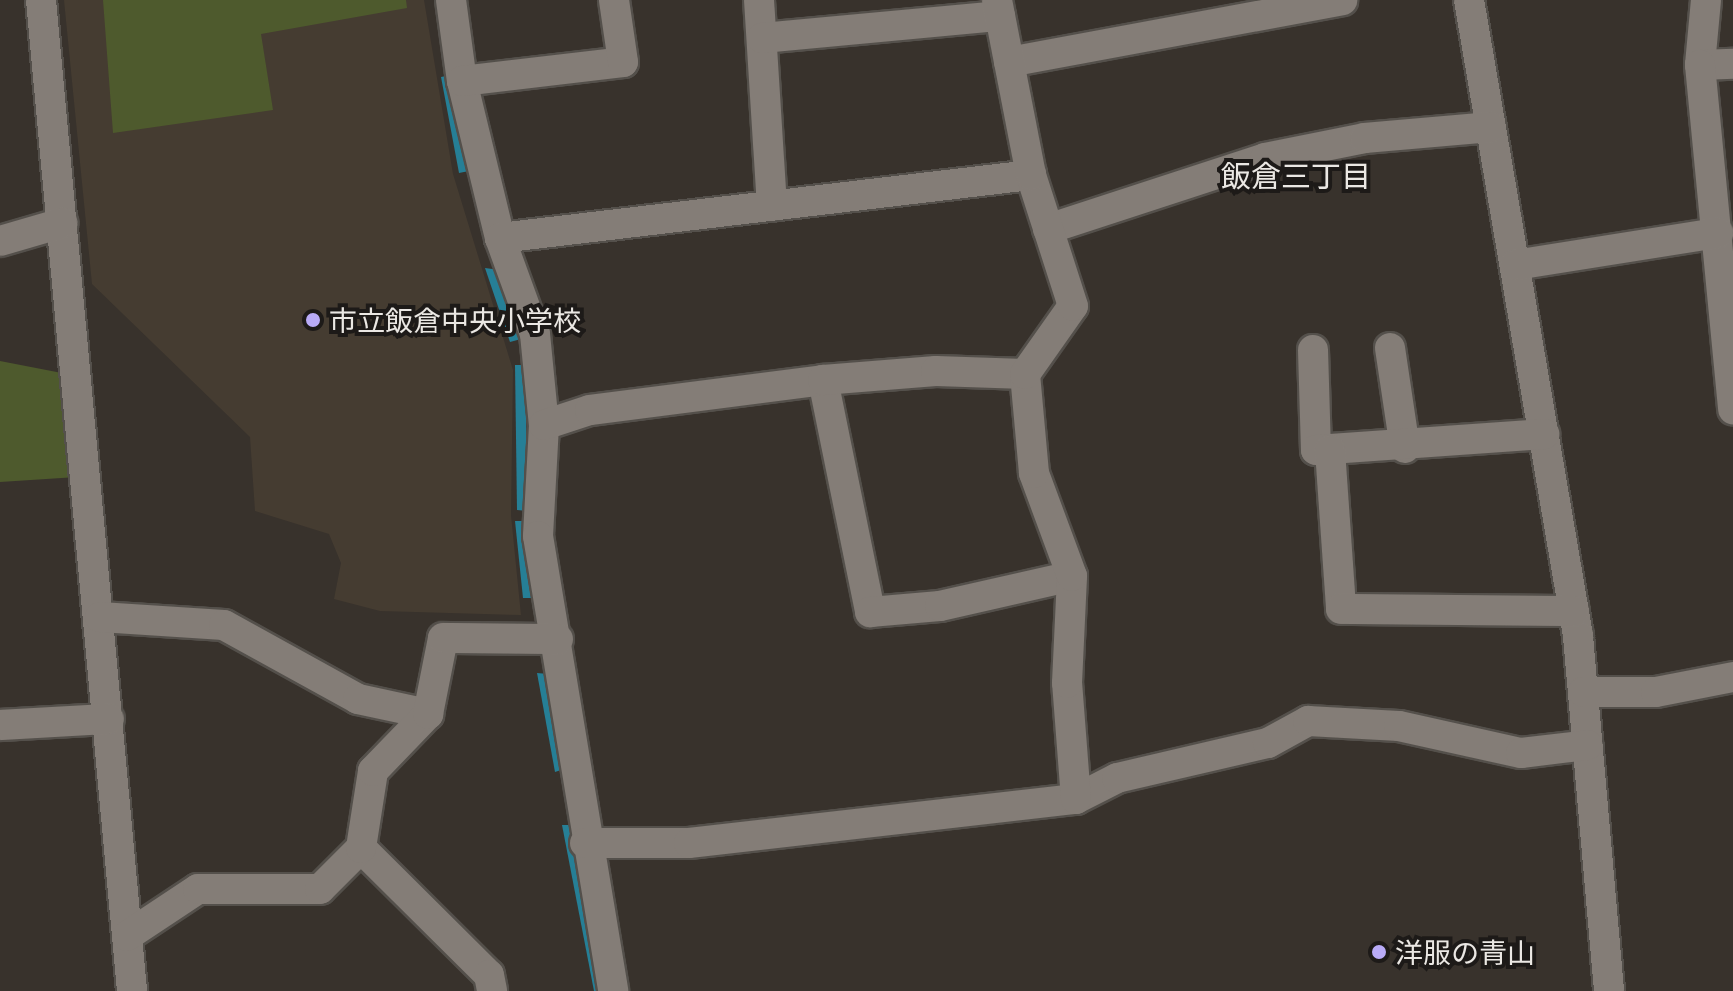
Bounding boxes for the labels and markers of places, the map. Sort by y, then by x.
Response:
place label: 市立飯倉中央小学校 [329,303,581,337]
marker: 市立飯倉中央小学校 [304,311,322,329]
place label: 洋服の青山 [1395,935,1535,969]
marker: 洋服の青山 [1370,943,1388,961]

